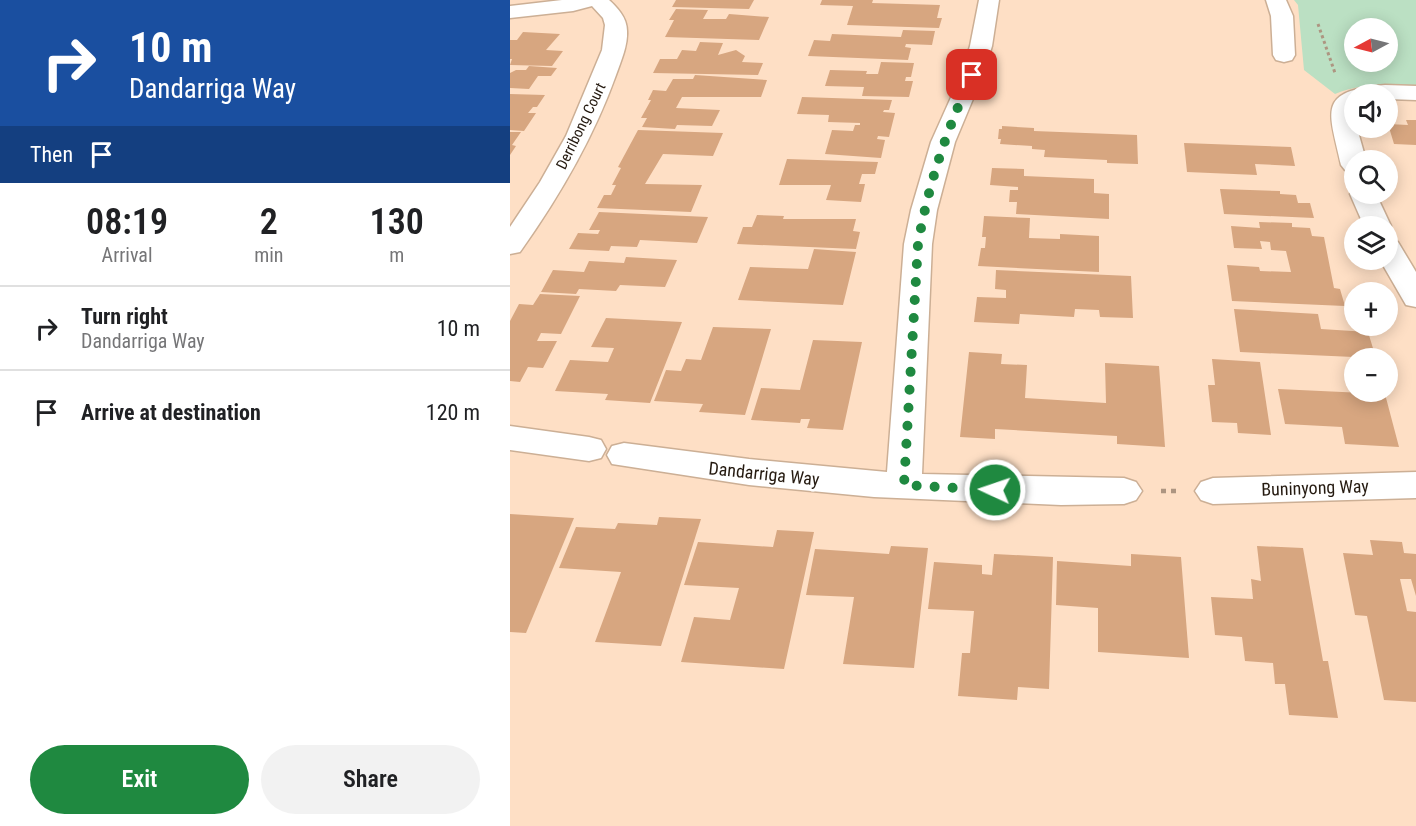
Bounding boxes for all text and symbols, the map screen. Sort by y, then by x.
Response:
north arrow [1344,18,1398,72]
map controls [1344,18,1398,402]
text: 10 m [129,23,212,72]
icon: right [30,24,108,102]
pin [946,49,997,100]
icon: arrive [955,58,988,91]
text: Dandarriga Way [129,73,296,105]
street label: Derribong Court [552,80,610,172]
button: sound [1344,84,1398,138]
icon: arrive [85,138,118,171]
text: Then [30,142,73,167]
button: search [1344,150,1398,204]
text: 08:19 [86,201,168,243]
text: 2 [260,201,278,243]
text: 130 [370,201,424,243]
button: layers [1344,216,1398,270]
text: Arrival [102,243,153,267]
text: min [254,243,283,267]
text: m [389,243,404,267]
button: + [1344,282,1398,336]
text: Turn right [81,304,168,329]
icon: right [30,312,63,345]
text: 10 m [437,316,480,341]
text: Dandarriga Way [81,329,205,353]
button: − [1344,348,1398,402]
icon: arrive [30,396,63,429]
text: Arrive at destination [81,400,261,425]
text: 120 m [426,400,480,425]
street label: Dandarriga Way [708,457,821,490]
position arrow [963,458,1027,522]
street label: Buninyong Way [1261,475,1370,500]
button: Exit [30,745,249,814]
button: Share [261,745,480,814]

